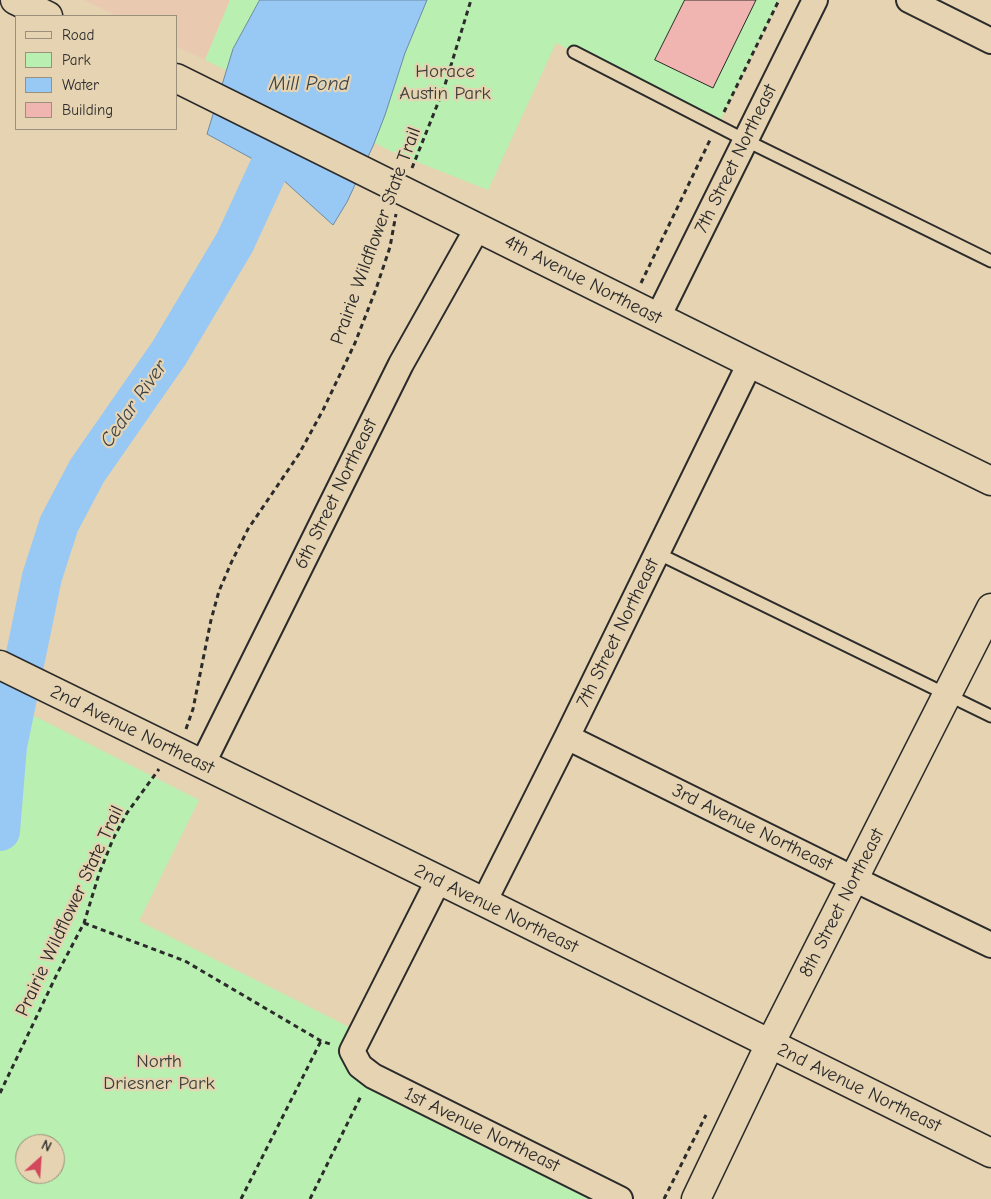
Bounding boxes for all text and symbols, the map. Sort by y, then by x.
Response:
legend [15,15,178,130]
text: Road [62,26,94,44]
text: Park [62,51,91,69]
park label: Horace Austin Park [399,61,491,105]
water label: Mill Pond [269,72,349,96]
text: Water [62,76,99,94]
street label: 7th Street Northeast [690,81,782,237]
text: Building [62,101,113,119]
street label: Prairie Wildflower State Trail [326,124,426,348]
street label: 4th Avenue Northeast [500,230,666,330]
water label: Cedar River [95,356,173,452]
street label: 6th Street Northeast [290,415,382,573]
street label: 7th Street Northeast [572,555,664,711]
street label: 2nd Avenue Northeast [46,680,218,780]
street label: 3rd Avenue Northeast [668,779,836,877]
street label: Prairie Wildflower State Trail [11,802,129,1020]
street label: 8th Street Northeast [795,825,889,981]
street label: 2nd Avenue Northeast [410,859,582,959]
street label: 2nd Avenue Northeast [773,1038,945,1138]
park label: North Driesner Park [103,1051,215,1095]
street label: 1st Avenue Northeast [401,1083,563,1177]
north arrow [15,1134,65,1184]
text: N [39,1136,54,1156]

